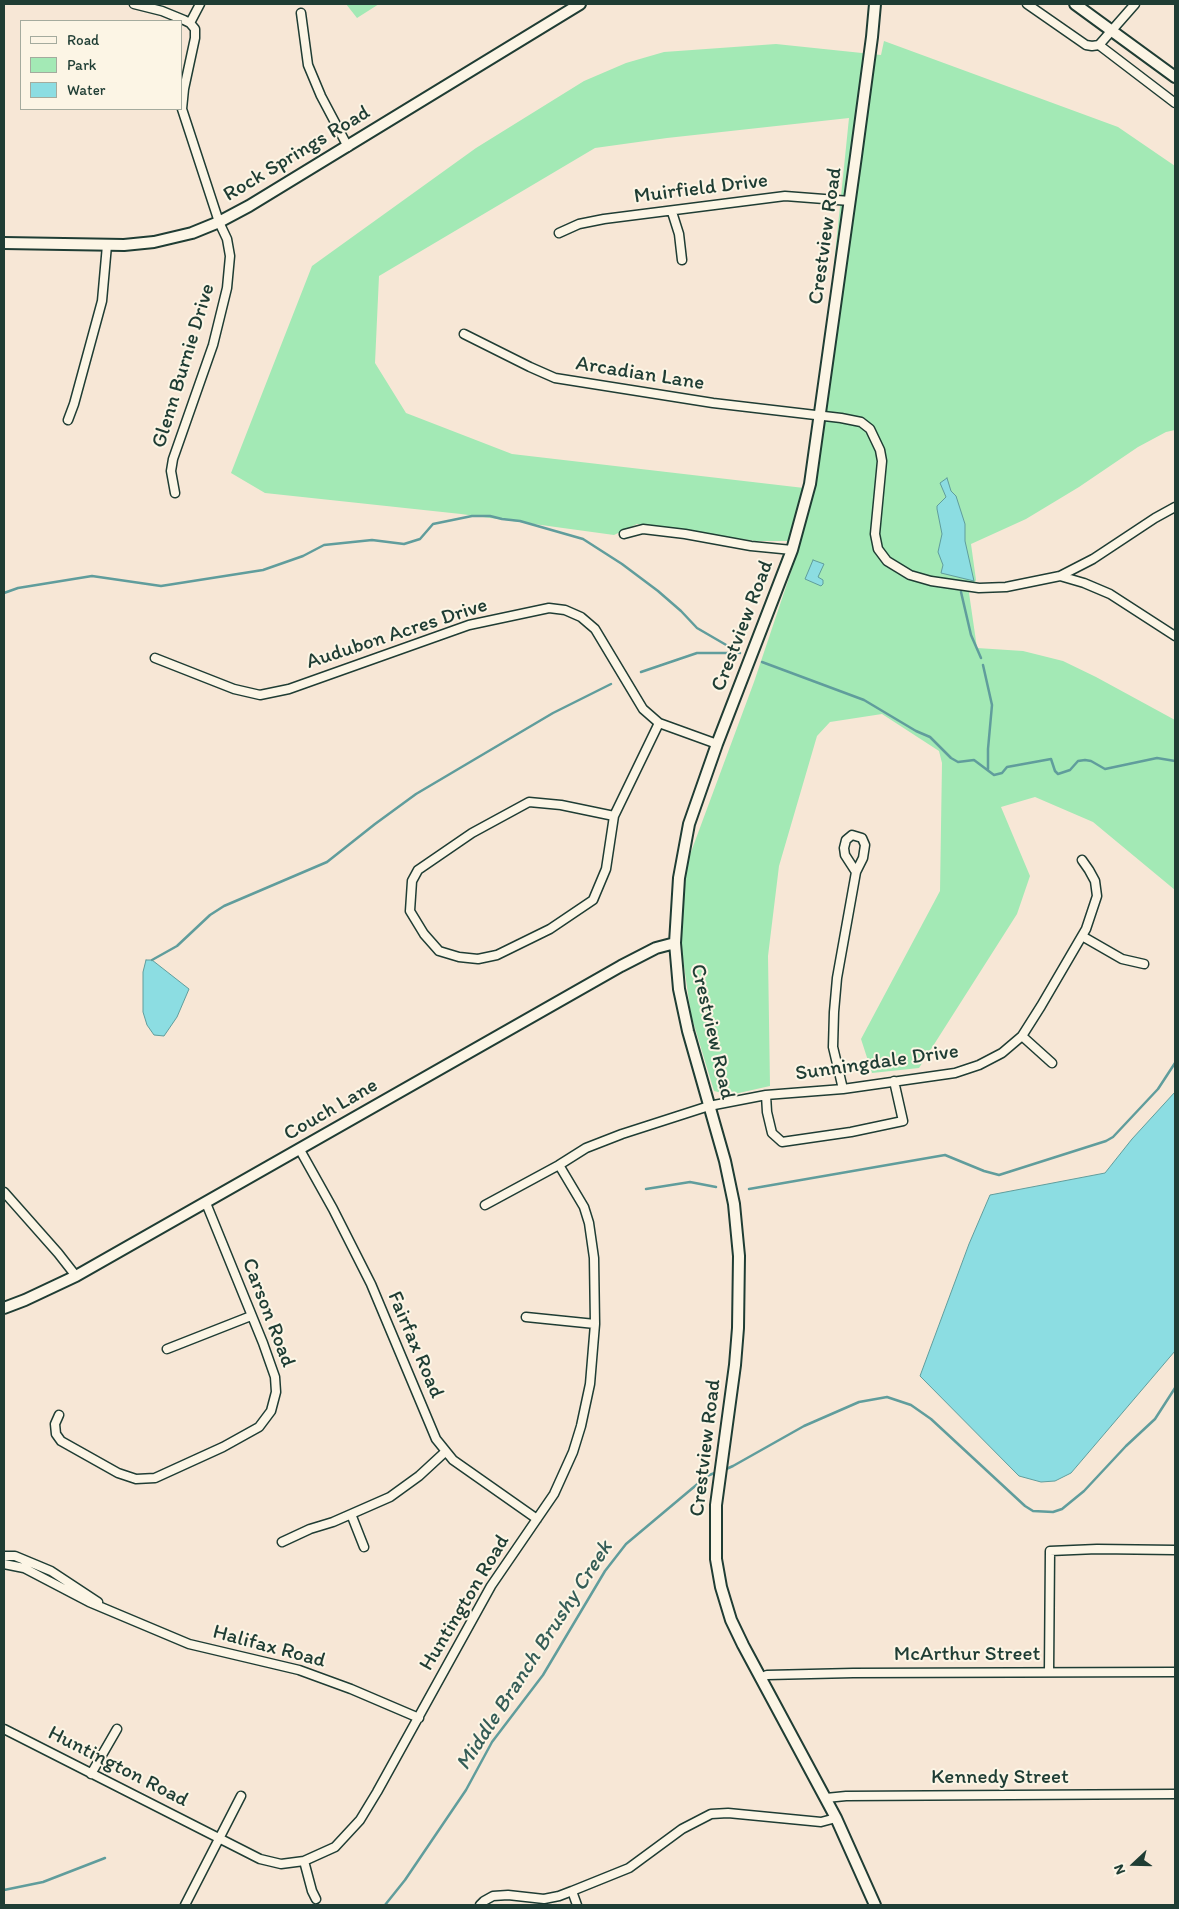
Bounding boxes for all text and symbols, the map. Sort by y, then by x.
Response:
legend [20,20,182,110]
text: Road [67,31,99,49]
text: Park [67,56,97,74]
text: Water [67,81,105,99]
street label: Rock Springs Road [219,100,375,208]
street label: Crestview Road [804,166,848,306]
street label: Muirfield Drive [633,168,769,210]
street label: Glenn Burnie Drive [147,281,221,451]
street label: Arcadian Lane [574,351,706,397]
street label: Crestview Road [706,557,780,695]
street label: Audubon Acres Drive [303,593,491,675]
street label: Crestview Road [684,962,740,1102]
street label: Sunningdale Drive [794,1039,960,1087]
street label: Couch Lane [279,1073,383,1147]
street label: Carson Road [236,1255,300,1371]
street label: Fairfax Road [381,1288,449,1402]
street label: Crestview Road [685,1378,727,1518]
street label: Huntington Road [414,1530,516,1676]
water label: Middle Branch Brushy Creek [451,1536,619,1776]
street label: Halifax Road [210,1620,328,1674]
street label: McArthur Street [894,1642,1040,1668]
street label: Huntington Road [44,1721,192,1813]
street label: Kennedy Street [931,1765,1069,1791]
north arrow [1109,1839,1159,1889]
text: N [1110,1862,1129,1877]

